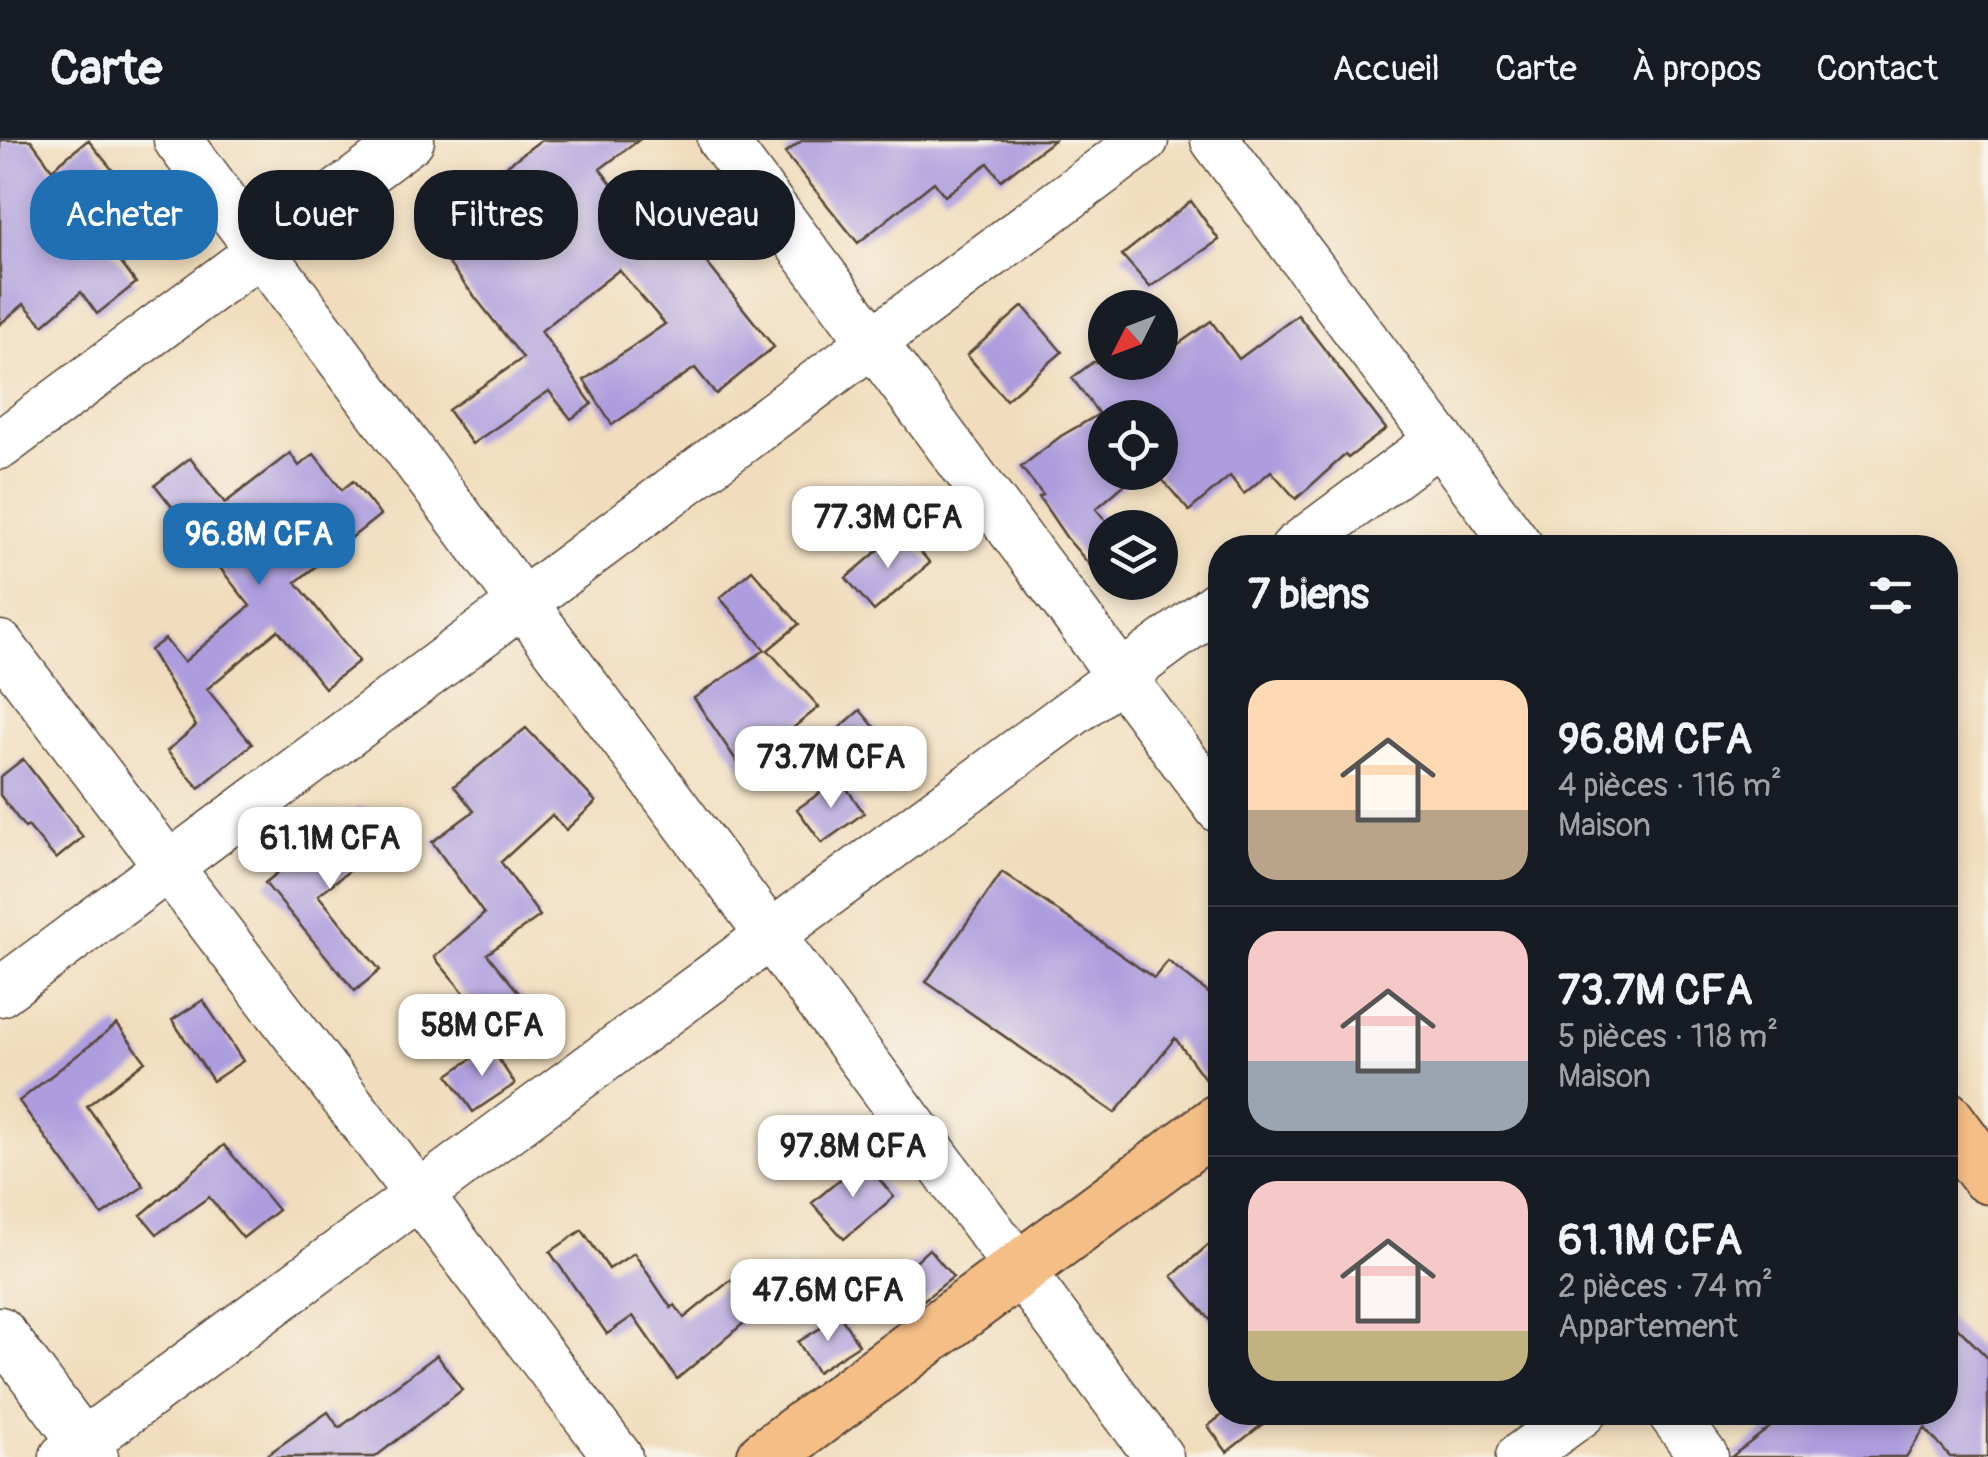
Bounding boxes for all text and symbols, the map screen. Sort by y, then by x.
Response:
text: Carte [50,39,162,99]
text: Accueil [1332,47,1440,91]
text: Carte [1495,47,1577,91]
text: À propos [1632,47,1761,91]
text: Contact [1816,47,1938,91]
chip: Acheter [30,170,218,260]
chip: Louer [238,170,394,260]
chip: Filtres [414,170,578,260]
chip: Nouveau [598,170,795,260]
north arrow [1088,290,1178,380]
map controls [1088,290,1178,600]
button: locate [1088,400,1178,490]
pin: 77.3M CFA [774,486,1002,571]
text: 77.3M CFA [814,498,962,538]
pin: 96.8M CFA [145,503,373,588]
button: layers [1088,510,1178,600]
text: 96.8M CFA [185,515,333,555]
icon: filters [1863,568,1918,623]
text: 7 biens [1248,569,1369,621]
text: 96.8M CFA [1558,714,1752,766]
icon: home [1328,720,1448,840]
pin: 73.7M CFA [717,726,945,811]
text: 73.7M CFA [757,738,905,778]
text: 4 pièces · 116 m² [1558,766,1782,806]
text: Maison [1558,806,1651,846]
pin: 61.1M CFA [216,807,444,892]
text: 61.1M CFA [260,819,400,859]
text: 73.7M CFA [1558,965,1753,1017]
icon: home [1328,971,1448,1091]
pin: 58M CFA [390,994,574,1079]
text: 58M CFA [420,1006,544,1046]
text: 5 pièces · 118 m² [1558,1017,1778,1057]
text: Maison [1558,1057,1651,1097]
pin: 97.8M CFA [739,1115,967,1200]
text: 97.8M CFA [780,1127,926,1167]
text: 61.1M CFA [1558,1215,1742,1267]
icon: home [1328,1221,1448,1341]
pin: 47.6M CFA [714,1259,942,1344]
text: 2 pièces · 74 m² [1558,1267,1773,1307]
text: 47.6M CFA [753,1271,903,1311]
text: Appartement [1558,1307,1738,1347]

